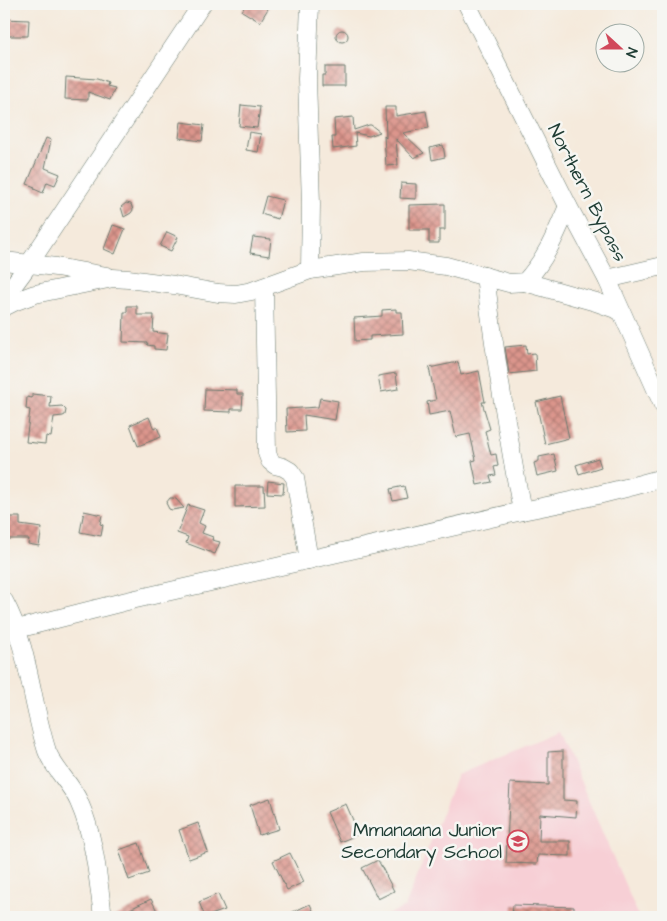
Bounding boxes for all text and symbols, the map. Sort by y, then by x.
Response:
north arrow [594,22,644,72]
text: N [620,45,642,60]
street label: Northern Bypass [540,119,633,267]
place label: Mmanaana Junior Secondary School [341,817,503,867]
school or university icon: Mmanaana Junior Secondary School [506,829,530,853]

